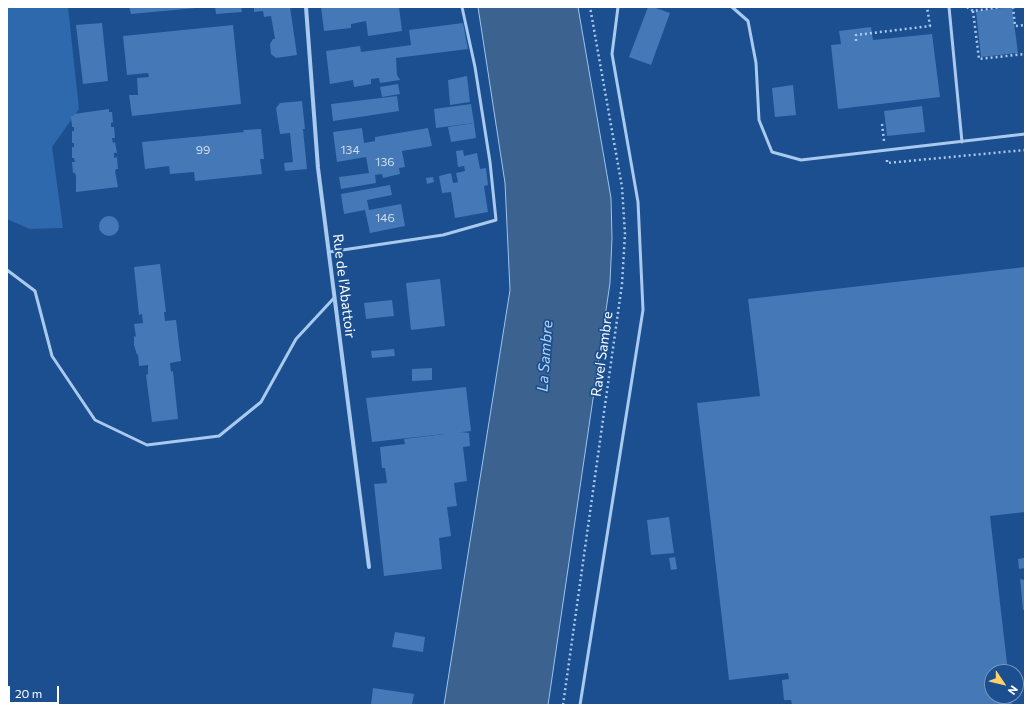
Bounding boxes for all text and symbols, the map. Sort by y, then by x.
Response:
house number: 99 [196,143,210,157]
house number: 134 [340,143,360,157]
house number: 136 [375,155,395,169]
house number: 146 [375,211,395,225]
street label: Rue de l'Abattoir [329,233,359,339]
street label: Ravel Sambre [588,310,616,398]
water label: La Sambre [534,320,556,392]
north arrow [984,664,1024,704]
scale bar [10,678,61,704]
text: N [1006,683,1021,698]
text: 20 m [15,686,42,700]

